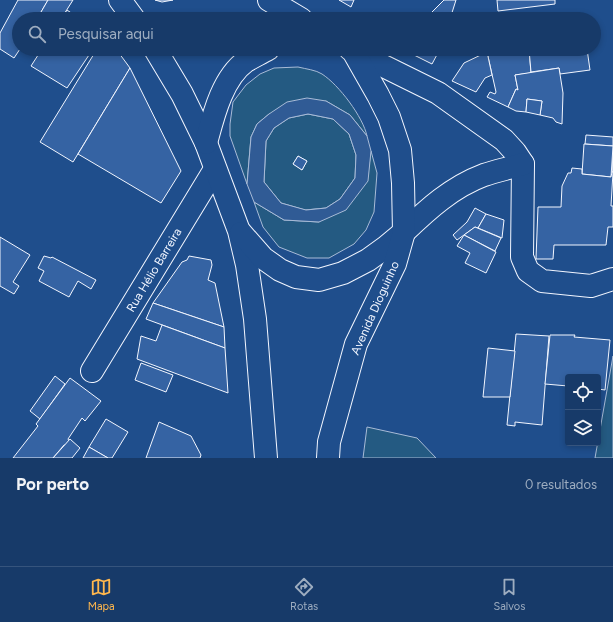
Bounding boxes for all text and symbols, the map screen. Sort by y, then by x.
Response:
search box [12,12,601,56]
icon: search [26,23,48,45]
text: Pesquisar aqui [58,25,154,43]
street label: Rua Hélio Barreira [123,226,185,314]
street label: Avenida Dioguinho [348,259,402,357]
map controls [565,374,601,446]
button: locate [565,374,601,410]
button: layers [565,410,601,446]
text: Por perto [16,474,89,494]
text: 0 resultados [525,477,597,492]
tab: Mapa [88,576,115,613]
tab: Rotas [290,576,318,613]
tab: Salvos [493,576,525,613]

